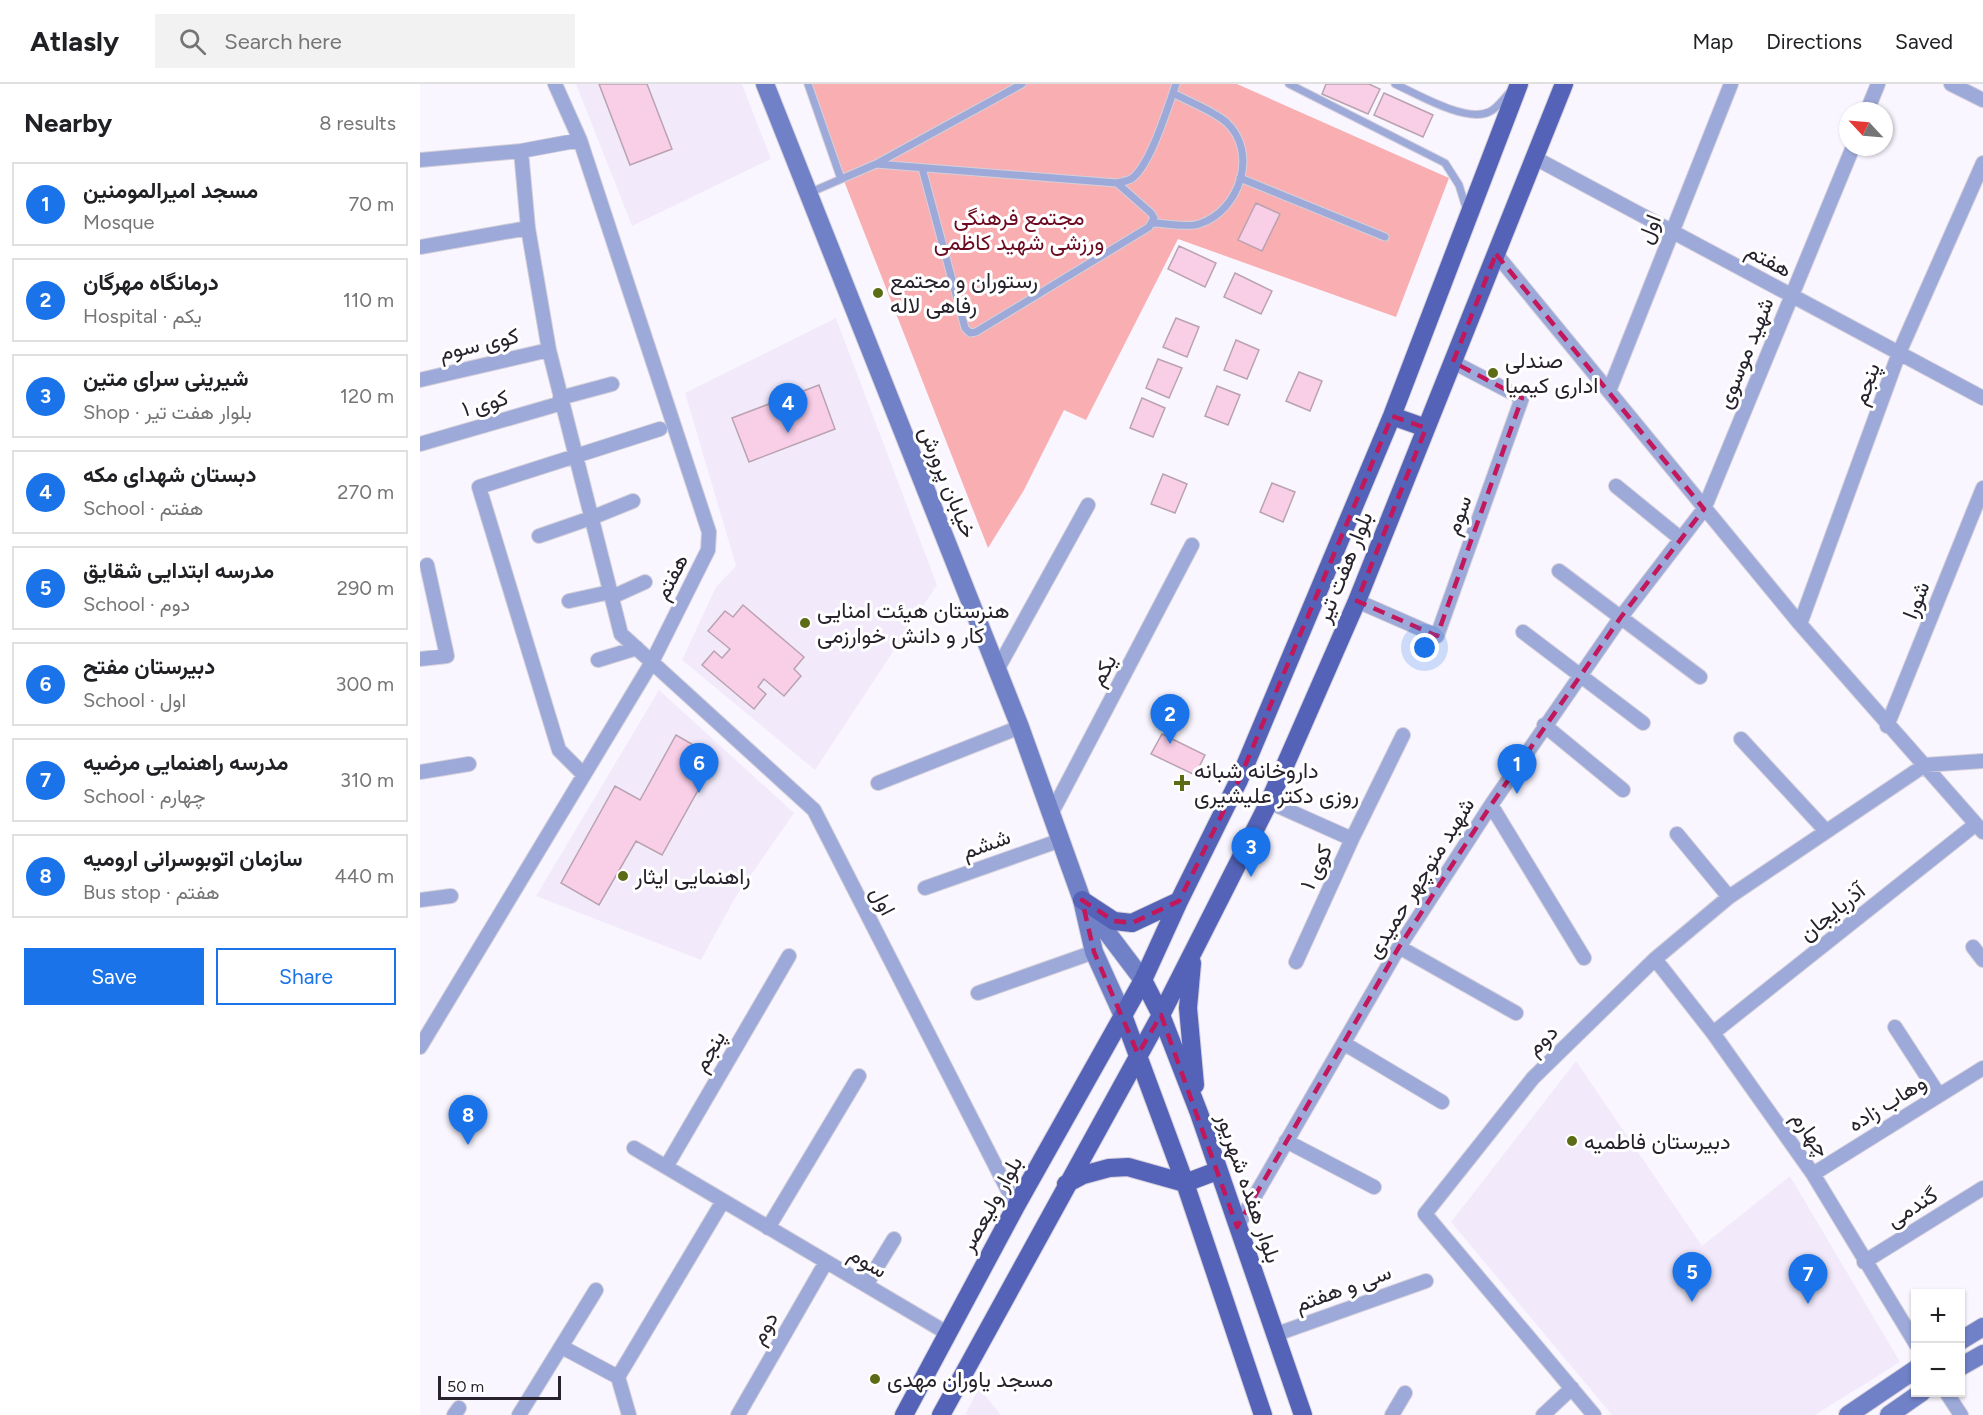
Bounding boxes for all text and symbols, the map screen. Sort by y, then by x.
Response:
search box [155,14,575,68]
text: Atlasly [30,24,119,58]
icon: search [176,25,209,58]
text: Search here [224,28,342,55]
text: Map [1692,29,1733,54]
text: Directions [1766,29,1862,54]
text: Saved [1895,29,1953,54]
north arrow [1839,102,1893,156]
text: Nearby [24,107,112,139]
text: 8 results [319,111,396,135]
text: مسجد امیرالمومنین [83,177,258,204]
text: 1 [41,192,50,216]
text: 70 m [348,192,394,216]
park label: مجتمع فرهنگی ورزشی شهید کاظمی [934,204,1104,256]
text: Mosque [83,210,154,234]
street label: اول [1631,211,1667,247]
street label: هفتم [1741,237,1797,284]
place label: رستوران و مجتمع رفاهی لاله [890,267,1038,319]
text: درمانگاه مهرگان [83,269,219,296]
marker: رستوران و مجتمع رفاهی لاله [871,286,885,300]
text: 2 [40,288,51,312]
text: 110 m [343,288,394,312]
street label: شهید موسوی [1710,293,1780,413]
text: Hospital · یکم [83,304,202,328]
street label: کوی سوم [437,322,522,367]
place label: صندلی اداری کیمیا [1505,347,1598,399]
street label: پنجم [1846,359,1887,409]
text: شیرینی سرای متین [83,365,248,392]
marker: صندلی اداری کیمیا [1486,366,1500,380]
text: 3 [40,384,51,408]
text: 120 m [340,384,394,408]
street label: کوی ۱ [459,384,511,422]
pin: 4 [768,384,808,433]
text: Shop · بلوار هفت تیر [83,400,252,424]
street label: خیابان پرورش [912,422,983,542]
text: دبستان شهدای مکه [83,461,256,488]
text: 4 [39,480,52,504]
text: 270 m [337,480,394,504]
street label: سوم [1438,491,1479,539]
text: School · هفتم [83,496,204,520]
street label: بلوار هفت تیر [1309,508,1379,627]
street label: هفتم [648,549,695,605]
text: مدرسه ابتدایی شقایق [83,557,274,584]
text: 5 [40,576,51,600]
text: 290 m [337,576,394,600]
street label: شورا [1896,577,1936,623]
text: School · دوم [83,592,190,616]
place label: هنرستان هیئت امنایی کار و دانش خوارزمی [817,597,1010,649]
marker: هنرستان هیئت امنایی کار و دانش خوارزمی [798,616,812,630]
your location [1410,633,1439,662]
street label: یکم [1084,650,1123,691]
text: دبیرستان مفتح [83,653,215,680]
text: 6 [40,672,51,696]
text: 300 m [336,672,394,696]
text: School · اول [83,688,186,712]
pin: 2 [1150,694,1190,744]
pin: 6 [680,744,718,793]
pin: 1 [1498,744,1536,794]
text: مدرسه راهنمایی مرضیه [83,749,288,776]
place label: داروخانه شبانه روزی دکتر علیشیری [1194,757,1359,809]
text: 7 [40,768,51,792]
text: 310 m [340,768,394,792]
marker: داروخانه شبانه روزی دکتر علیشیری [1175,776,1189,790]
text: School · چهارم [83,784,206,808]
street label: شهبد منوچهر حمیدی [1360,793,1481,964]
street label: ششم [958,823,1014,866]
pin: 3 [1232,828,1270,877]
street label: کوی ۱ [1294,840,1338,894]
text: سازمان اتوبوسرانی ارومیه [83,845,303,872]
place label: راهنمایی ایثار [634,863,750,890]
text: 8 [39,864,52,888]
text: 440 m [334,864,394,888]
marker: راهنمایی ایثار [616,869,630,883]
street label: آذربایجان [1793,876,1872,947]
text: Bus stop · هفتم [83,880,220,904]
street label: اول [864,882,902,920]
button: Save [24,948,204,1005]
button: Share [216,948,396,1005]
street label: دوم [1521,1019,1564,1062]
street label: پنجم [687,1026,732,1077]
street label: وهاب زاده [1843,1068,1931,1138]
pin: 8 [448,1096,488,1145]
street label: چهارم [1785,1106,1837,1163]
street label: بلوار هفده شهریور [1210,1108,1287,1267]
place label: دبیرستان فاطمیه [1584,1128,1731,1155]
marker: دبیرستان فاطمیه [1565,1134,1579,1148]
street label: بلوار ولیعصر [953,1151,1028,1258]
street label: گندمی [1881,1181,1943,1233]
street label: سوم [843,1240,892,1285]
pin: 5 [1672,1252,1712,1302]
pin: 7 [1788,1254,1828,1304]
street label: سی و هفتم [1291,1258,1395,1319]
map controls [1911,1289,1965,1397]
button: + [1911,1289,1965,1343]
street label: دوم [744,1307,785,1350]
button: − [1911,1343,1965,1397]
place label: مسجد یاوران مهدی [887,1366,1053,1393]
marker: مسجد یاوران مهدی [868,1372,882,1386]
scale bar [438,1373,561,1400]
text: 50 m [447,1377,484,1396]

